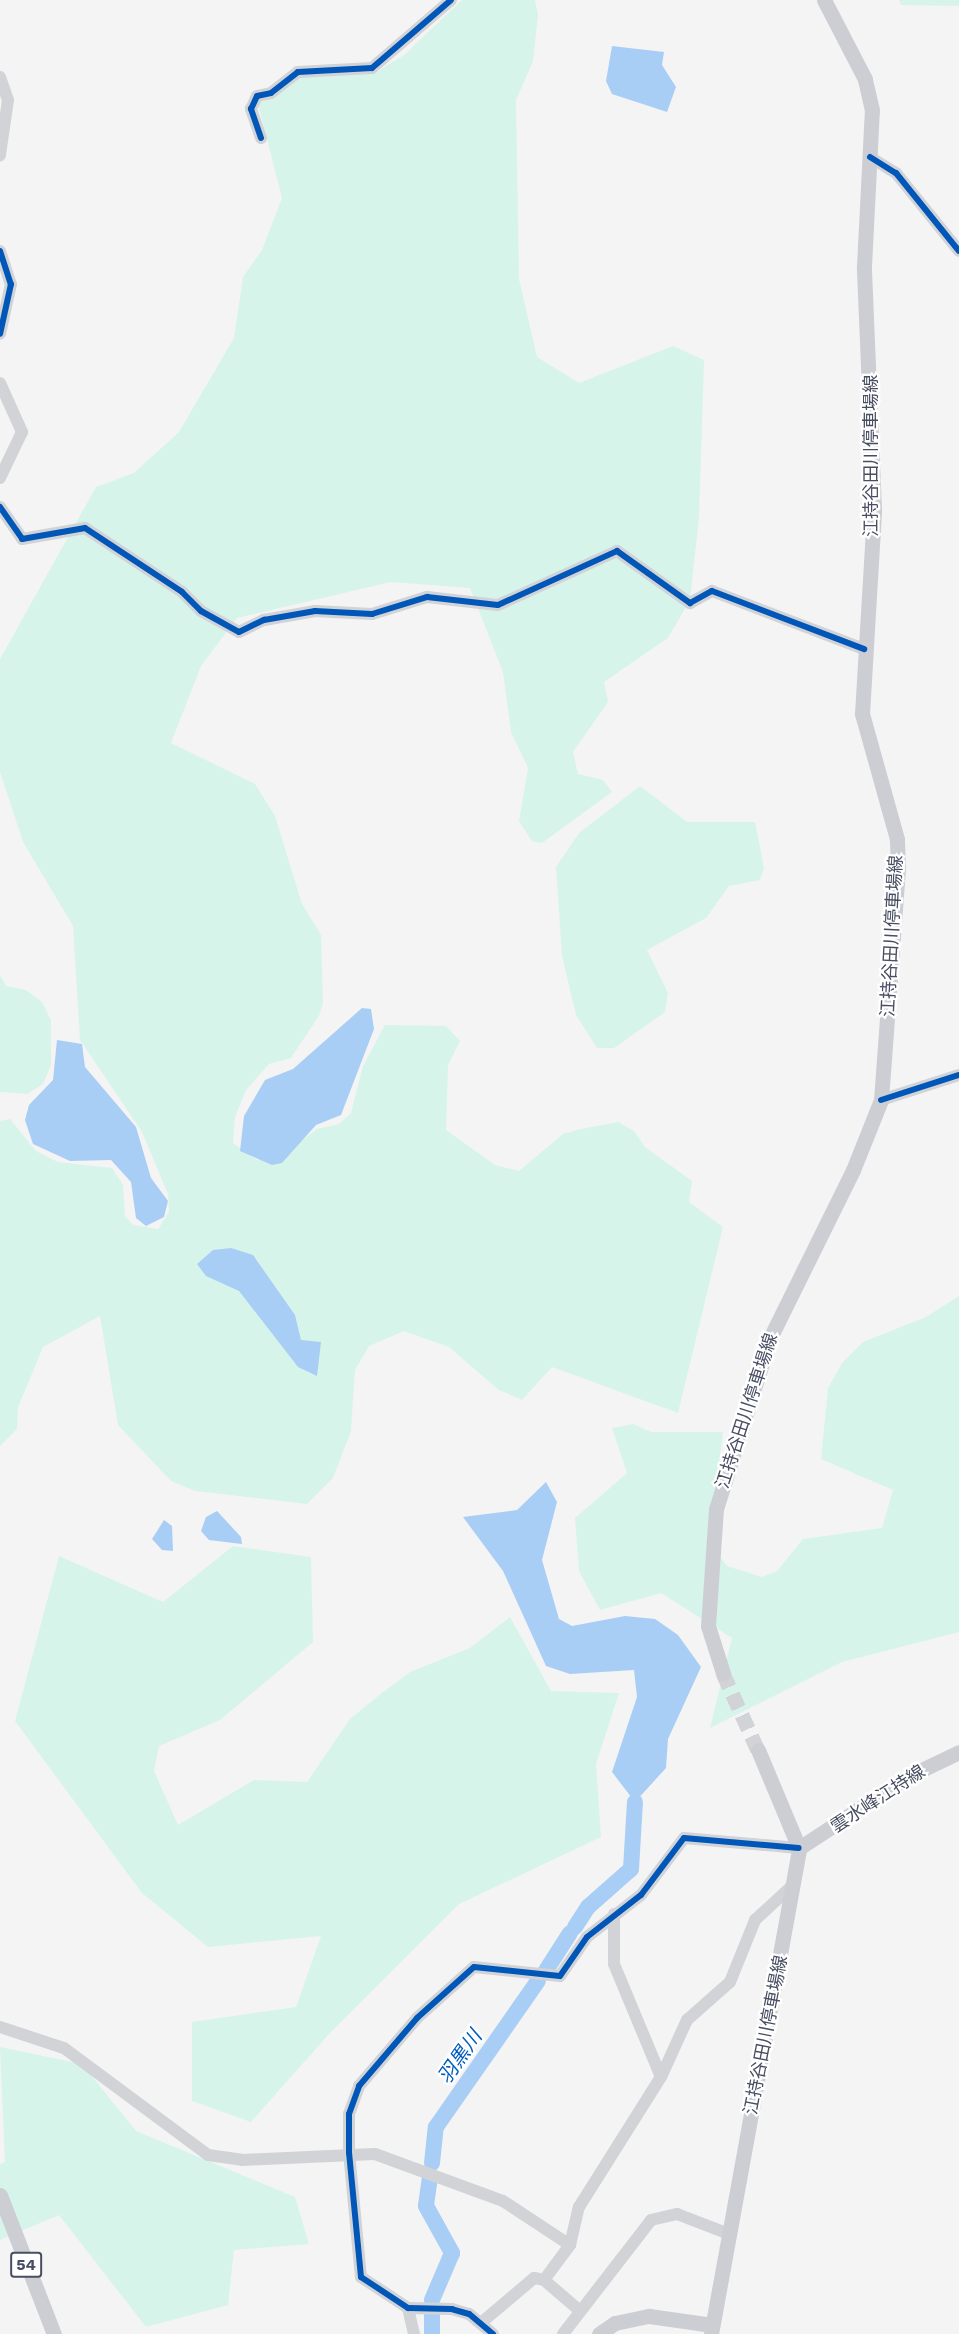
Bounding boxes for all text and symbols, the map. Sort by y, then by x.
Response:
street label: 江持谷田川停車場線 [860,375,882,537]
street label: 江持谷田川停車場線 [877,855,907,1017]
street label: 江持谷田川停車場線 [712,1331,782,1491]
street label: 雲水峰江持線 [827,1761,929,1837]
street label: 江持谷田川停車場線 [740,1953,792,2117]
water label: 羽黒川 [433,2026,487,2088]
road number: 54 [9,2252,42,2278]

